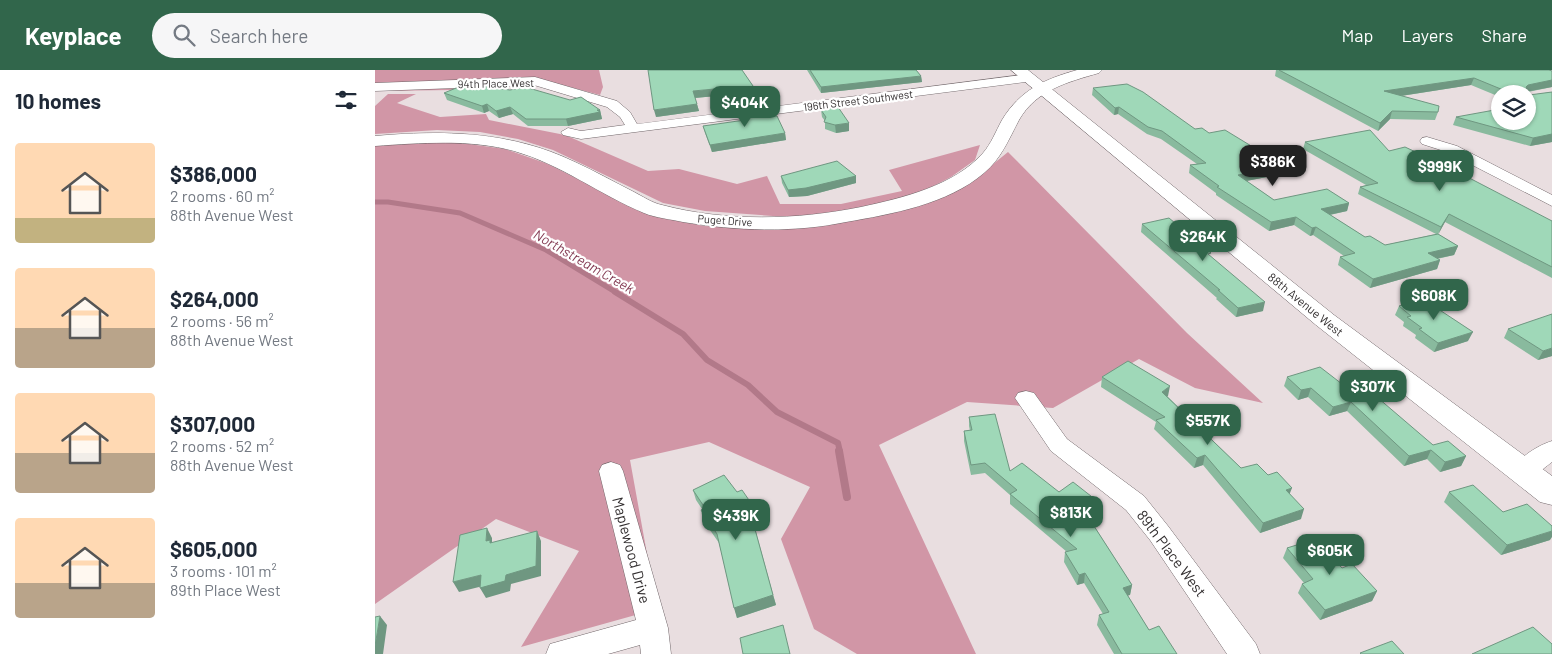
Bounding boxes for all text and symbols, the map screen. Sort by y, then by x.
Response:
search box [152,13,502,58]
text: Keyplace [25,21,122,50]
icon: search [170,21,198,49]
text: Search here [210,24,308,47]
text: Map [1341,24,1373,46]
text: Layers [1401,24,1454,46]
text: Share [1482,24,1527,46]
street label: 94th Place West [458,76,534,90]
pin: $404K [710,85,780,128]
map controls [1491,85,1536,130]
button: layers [1491,85,1536,130]
icon: filters [332,86,360,114]
street label: 196th Street Southwest [802,87,914,113]
text: 10 homes [15,88,101,113]
text: $404K [721,92,769,111]
pin: $386K [1238,144,1308,187]
pin: $999K [1405,150,1475,192]
text: $386K [1250,151,1296,170]
text: $999K [1418,156,1462,175]
text: $386,000 [170,161,257,186]
icon: home [55,163,115,223]
text: 2 rooms · 60 m² [170,186,275,205]
text: 88th Avenue West [170,205,294,224]
street label: Puget Drive [697,212,753,228]
pin: $264K [1168,220,1238,262]
water label: Northstream Creek [531,225,637,297]
text: $264K [1180,226,1226,245]
street label: 88th Avenue West [1266,269,1346,339]
pin: $608K [1399,278,1469,321]
text: $608K [1411,285,1457,304]
text: $264,000 [170,286,259,311]
icon: home [55,288,115,348]
text: 2 rooms · 56 m² [170,311,274,330]
text: 88th Avenue West [170,330,294,349]
pin: $307K [1338,370,1408,412]
text: $307K [1351,376,1395,395]
pin: $557K [1173,404,1243,446]
text: $557K [1186,410,1230,429]
text: $307,000 [170,411,255,436]
icon: home [55,413,115,473]
text: 2 rooms · 52 m² [170,436,274,455]
text: 88th Avenue West [170,455,294,474]
street label: Maplewood Drive [609,495,655,605]
pin: $813K [1036,496,1106,538]
pin: $439K [701,498,771,541]
text: $813K [1050,502,1092,521]
text: $439K [713,505,759,524]
street label: 89th Place West [1134,506,1210,600]
pin: $605K [1295,534,1365,576]
text: $605,000 [170,536,258,561]
icon: home [55,538,115,598]
text: $605K [1307,540,1353,559]
text: 3 rooms · 101 m² [170,561,277,580]
text: 89th Place West [170,580,281,599]

